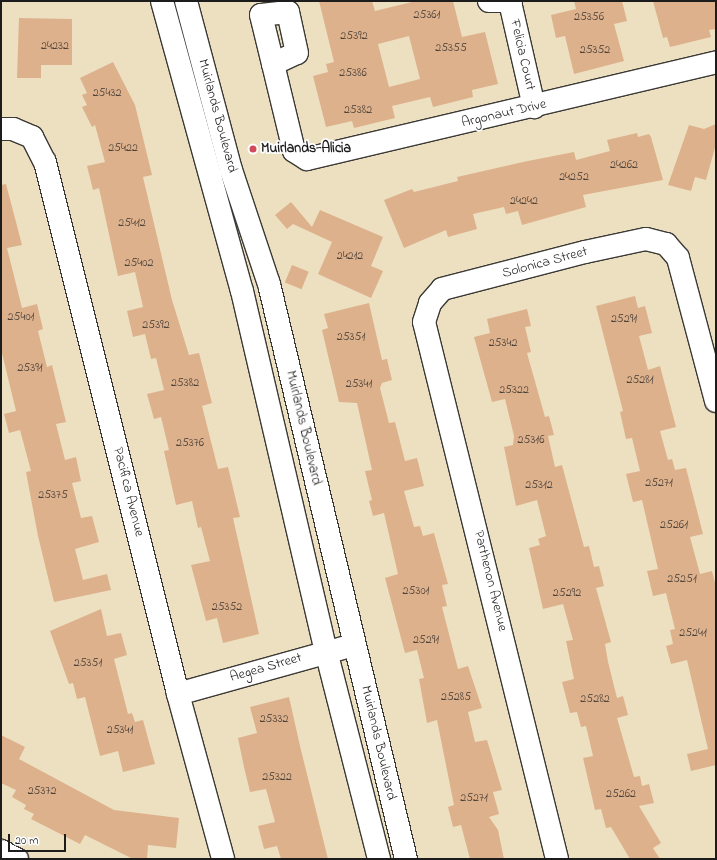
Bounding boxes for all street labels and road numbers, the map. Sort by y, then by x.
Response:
street label: Felicia Court [506,18,538,92]
street label: Muirlands Boulevard [194,57,240,175]
street label: Argonaut Drive [460,96,548,132]
street label: Solonica Street [501,244,589,282]
street label: Muirlands Boulevard [282,369,324,487]
street label: Pacifica Avenue [109,445,147,539]
street label: Parthenon Avenue [469,529,511,633]
street label: Aegea Street [228,650,304,686]
street label: Muirlands Boulevard [357,684,399,802]

